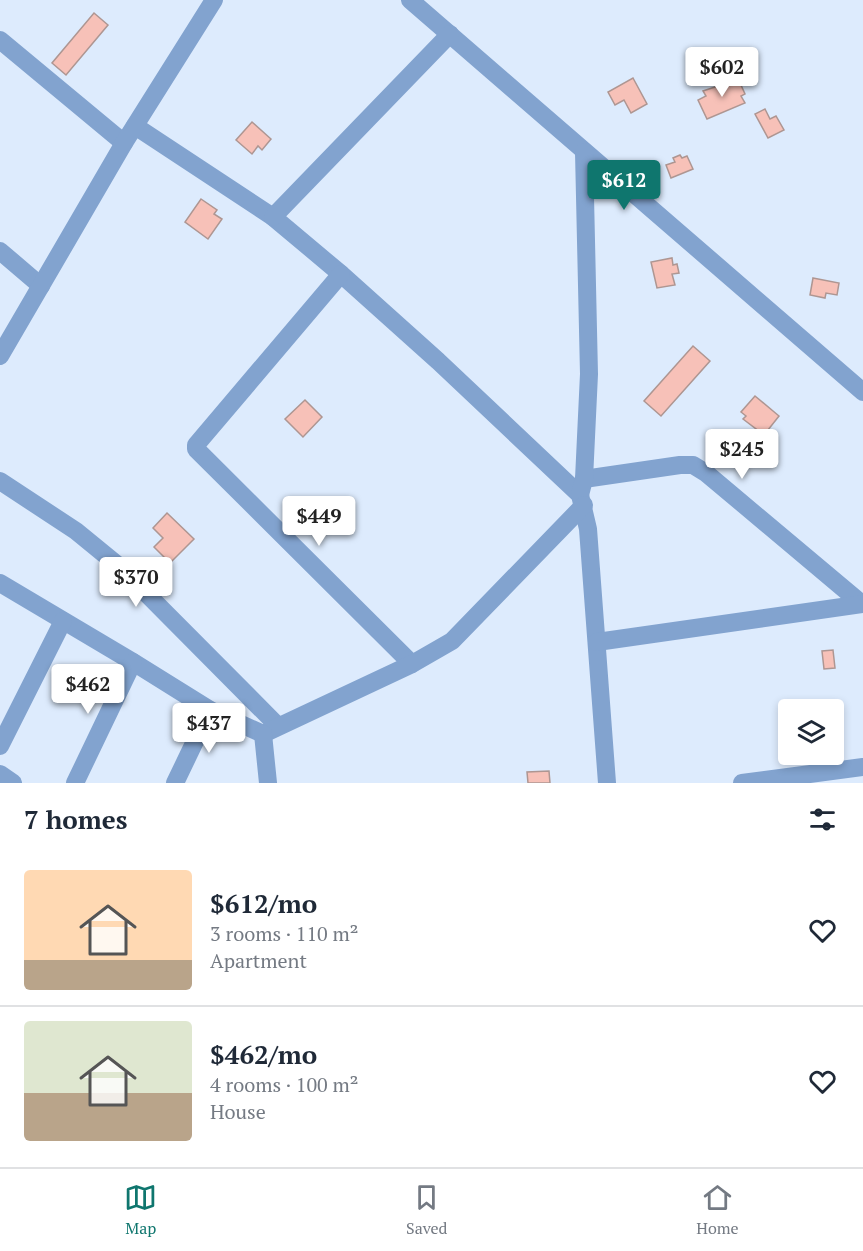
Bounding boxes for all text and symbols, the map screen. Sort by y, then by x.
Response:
pin: $602 [686,47,758,98]
text: $602 [699,53,745,80]
pin: $612 [588,160,660,211]
text: $612 [601,166,647,193]
pin: $245 [706,429,778,480]
text: $245 [719,435,765,462]
pin: $449 [283,496,355,547]
text: $449 [296,502,342,529]
pin: $370 [100,557,172,608]
text: $370 [113,563,159,590]
pin: $462 [52,664,124,715]
text: $462 [65,670,111,697]
map controls [778,699,844,765]
button: layers [778,699,844,765]
pin: $437 [173,703,245,754]
text: $437 [186,709,232,736]
text: 7 homes [24,802,128,836]
icon: filters [806,803,839,836]
text: $612/mo [210,886,317,920]
icon: home [72,894,144,966]
icon: heart [806,914,839,947]
text: 3 rooms · 110 m² [210,920,358,947]
text: Apartment [210,947,307,974]
text: $462/mo [210,1037,317,1071]
icon: home [72,1045,144,1117]
icon: heart [806,1065,839,1098]
text: 4 rooms · 100 m² [210,1071,358,1098]
text: House [210,1098,266,1125]
tab: Map [124,1181,157,1239]
tab: Saved [406,1181,448,1239]
tab: Home [696,1181,739,1239]

